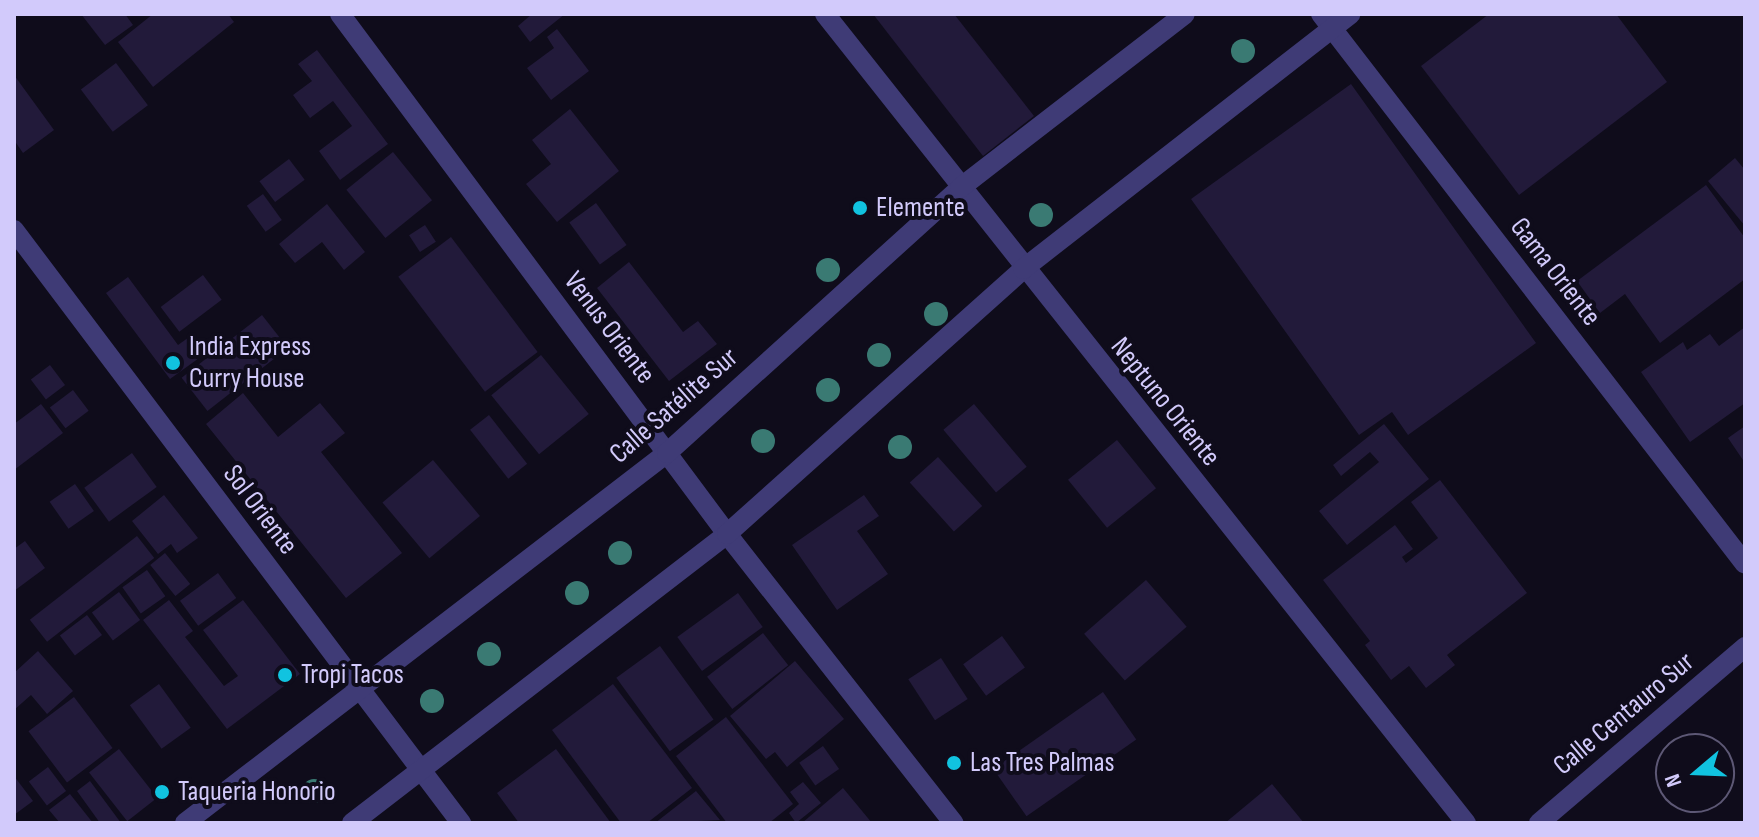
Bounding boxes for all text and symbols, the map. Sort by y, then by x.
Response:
place label: Elemente [876,191,965,225]
marker: Elemente [851,199,869,217]
street label: Gama Oriente [1502,211,1608,333]
street label: Venus Oriente [556,265,662,391]
place label: India Express Curry House [189,330,311,396]
street label: Neptuno Oriente [1103,331,1227,473]
street label: Calle Satélite Sur [603,341,745,471]
marker: India Express Curry House [164,354,182,372]
street label: Sol Oriente [215,459,305,561]
street label: Calle Centauro Sur [1547,646,1701,782]
place label: Tropi Tacos [301,658,404,692]
marker: Tropi Tacos [276,666,294,684]
north arrow [1655,733,1735,813]
place label: Las Tres Palmas [970,746,1115,780]
marker: Las Tres Palmas [945,754,963,772]
text: N [1659,770,1688,790]
place label: Taqueria Honorio [178,775,336,809]
marker: Taqueria Honorio [153,783,171,801]

